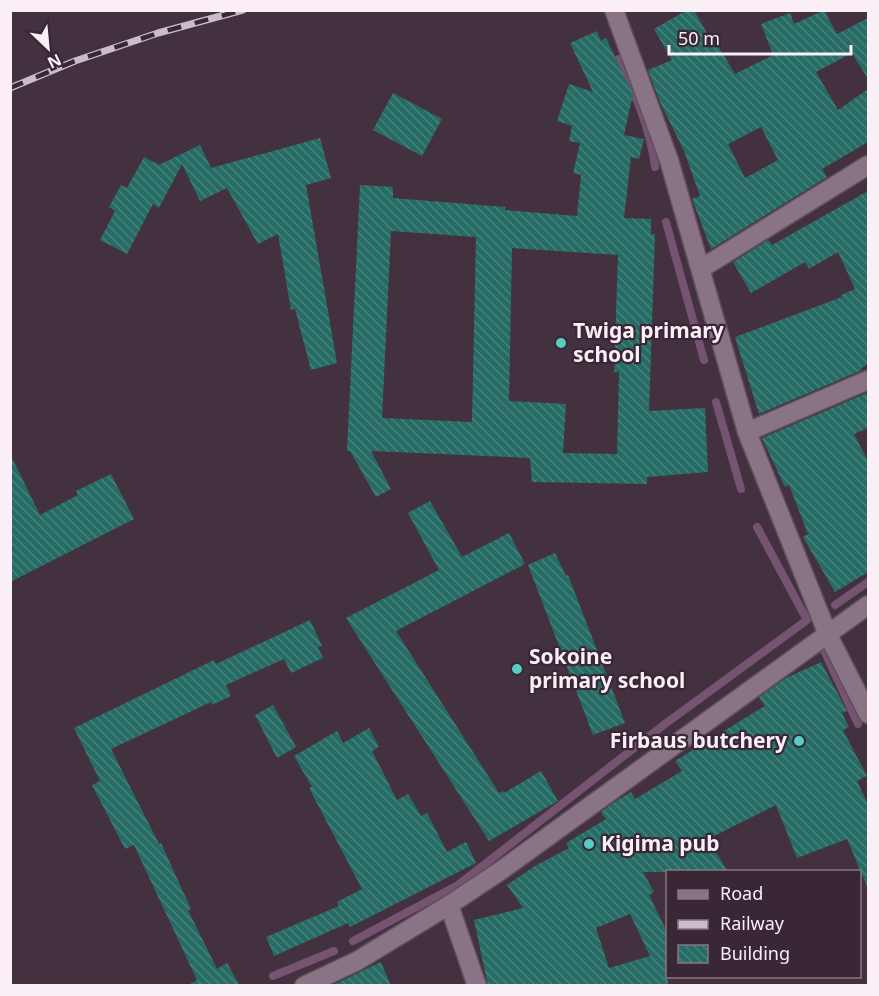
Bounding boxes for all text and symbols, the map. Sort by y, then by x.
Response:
north arrow [18,18,78,78]
scale bar [669,18,850,56]
text: 50 m [678,26,720,50]
text: N [44,49,65,74]
place label: Twiga primary school [573,316,724,368]
marker: Twiga primary school [554,336,568,350]
place label: Sokoine primary school [529,642,685,694]
marker: Sokoine primary school [510,662,524,676]
place label: Firbaus butchery [610,726,787,754]
marker: Firbaus butchery [792,734,806,748]
place label: Kigima pub [601,829,719,857]
marker: Kigima pub [582,837,596,851]
legend [666,870,861,978]
text: Road [720,881,763,905]
text: Railway [720,911,785,935]
text: Building [720,941,790,965]

